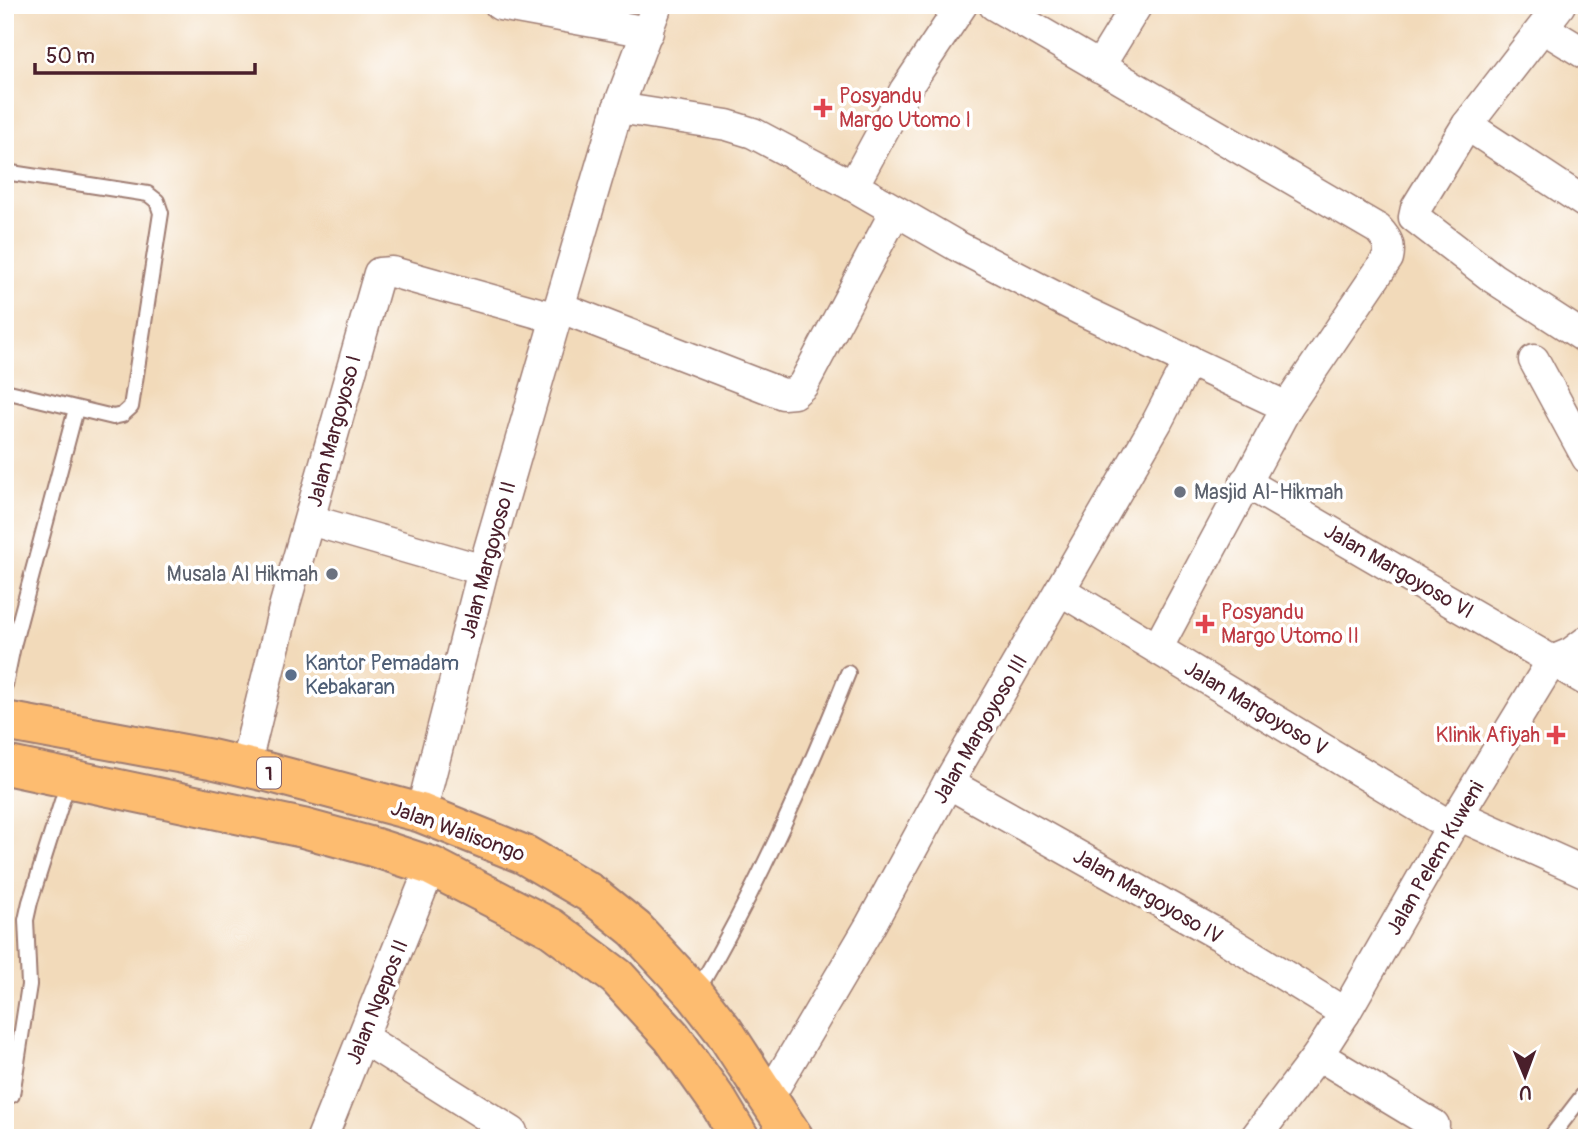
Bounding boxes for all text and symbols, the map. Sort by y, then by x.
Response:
scale bar [35,32,256,76]
text: 50 m [46,43,95,70]
place label: Posyandu Margo Utomo I [839,83,971,134]
marker: Posyandu Margo Utomo I [813,98,833,118]
street label: Jalan Margoyoso I [301,352,368,510]
street label: Jalan Margoyoso II [454,478,522,642]
place label: Masjid Al-Hikmah [1194,479,1343,506]
marker: Masjid Al-Hikmah [1172,484,1188,500]
street label: Jalan Margoyoso VI [1319,518,1479,625]
place label: Musala Al Hikmah [167,561,318,588]
marker: Musala Al Hikmah [324,566,340,582]
place label: Posyandu Margo Utomo II [1221,599,1359,650]
marker: Posyandu Margo Utomo II [1195,614,1215,634]
place label: Kantor Pemadam Kebakaran [305,650,459,701]
street label: Jalan Margoyoso III [927,650,1034,809]
street label: Jalan Margoyoso V [1179,655,1332,762]
marker: Kantor Pemadam Kebakaran [283,667,299,683]
place label: Klinik Afiyah [1435,722,1540,749]
marker: Klinik Afiyah [1546,725,1566,745]
road number: 1 [257,758,281,788]
street label: Jalan Pelem Kuweni [1380,776,1491,940]
street label: Jalan Walisongo [387,795,529,868]
street label: Jalan Margoyoso IV [1068,843,1228,950]
street label: Jalan Ngepos II [340,936,415,1069]
north arrow [1490,1042,1560,1112]
text: U [1519,1080,1532,1104]

